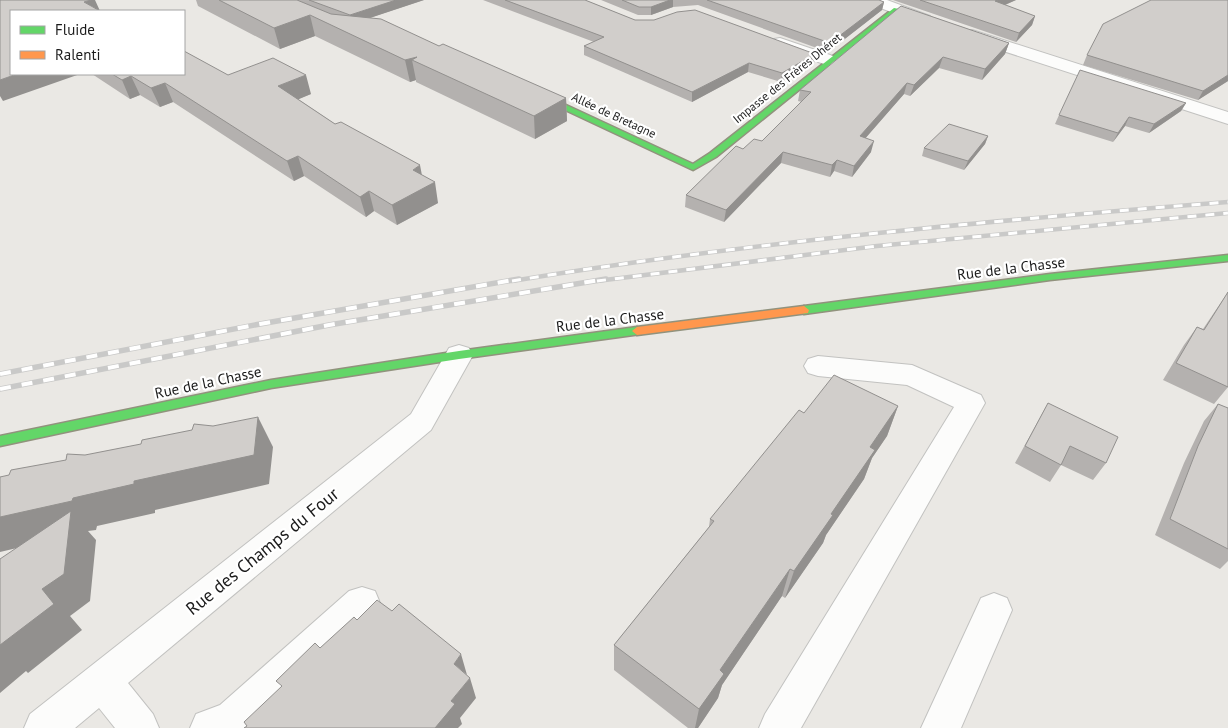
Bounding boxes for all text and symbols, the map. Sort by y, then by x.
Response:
legend [10,10,185,75]
text: Fluide [55,20,95,39]
street label: Impasse des Frères Dhéret [730,30,844,126]
text: Ralenti [55,45,101,64]
street label: Allée de Bretagne [569,89,659,141]
street label: Rue de la Chasse [956,252,1066,284]
street label: Rue de la Chasse [555,304,665,336]
street label: Rue de la Chasse [153,361,263,403]
street label: Rue des Champs du Four [181,482,343,620]

